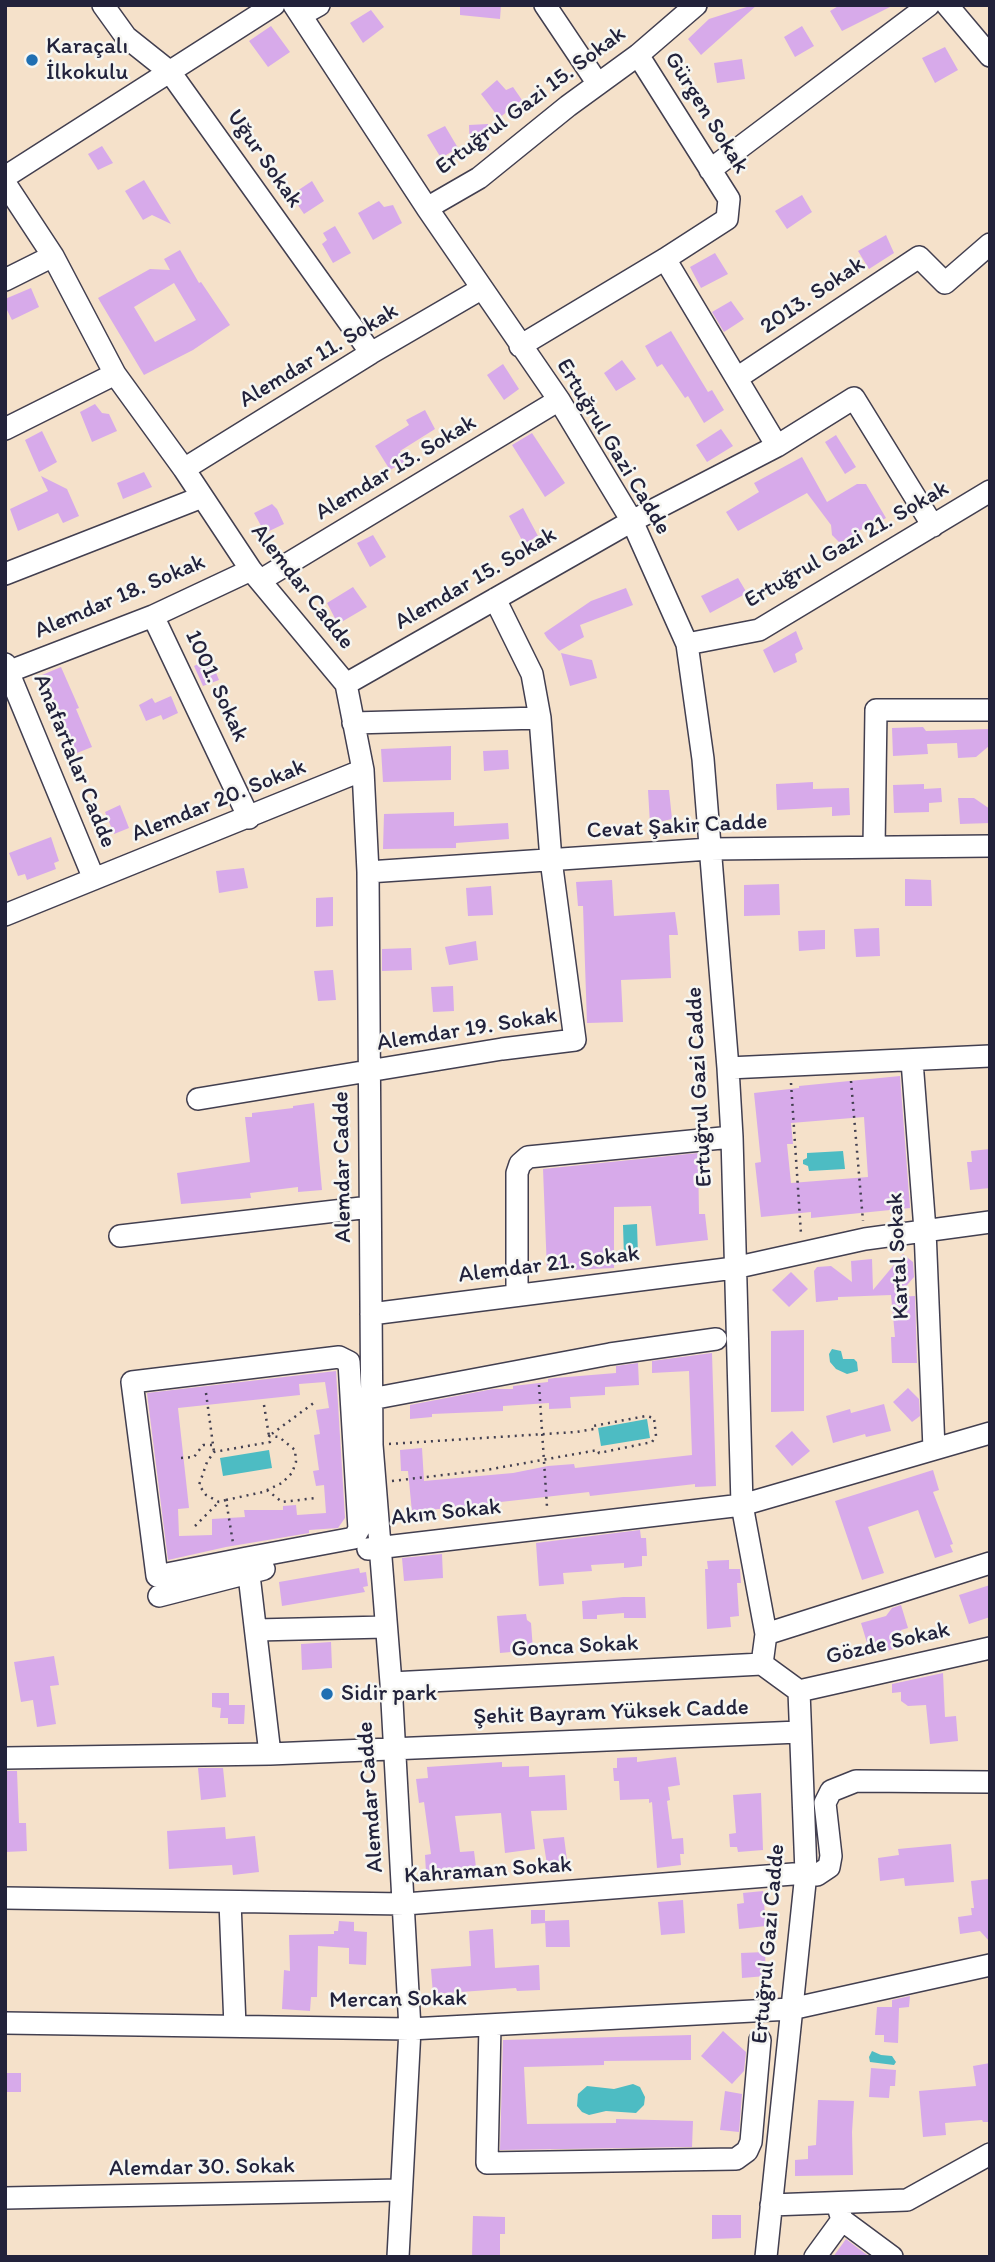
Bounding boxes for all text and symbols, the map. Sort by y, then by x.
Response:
street label: Ertuğrul Gazi 15. Sokak [430,20,632,182]
place label: Karaçalı İlkokulu [46,33,128,87]
street label: Gürgen Sokak [658,47,754,179]
marker: Karaçalı İlkokulu [24,52,40,68]
street label: Uğur Sokak [220,105,308,213]
street label: 2013. Sokak [756,251,870,341]
street label: Alemdar 11. Sokak [234,298,404,414]
street label: Ertuğrul Gazi Cadde [550,354,676,540]
street label: Alemdar 13. Sokak [311,409,481,527]
street label: Ertuğrul Gazi 21. Sokak [740,475,954,615]
street label: Alemdar Cadde [244,519,360,655]
street label: Alemdar 15. Sokak [390,522,562,636]
street label: Alemdar 18. Sokak [31,549,209,645]
street label: 1001. Sokak [178,626,254,746]
street label: Anafartalar Cadde [27,670,121,852]
street label: Alemdar 20. Sokak [128,753,310,849]
street label: Cevat Şakir Cadde [586,808,768,846]
street label: Ertuğrul Gazi Cadde [681,986,719,1188]
street label: Alemdar 19. Sokak [375,1002,559,1058]
street label: Alemdar Cadde [328,1091,358,1243]
street label: Kartal Sokak [882,1192,916,1320]
street label: Alemdar 21. Sokak [457,1240,641,1290]
street label: Akın Sokak [390,1494,502,1532]
street label: Gözde Sokak [823,1616,953,1672]
street label: Gonca Sokak [511,1630,639,1664]
place label: Sidir park [341,1680,437,1708]
marker: Sidir park [319,1686,335,1702]
street label: Şehit Bayram Yüksek Cadde [473,1694,749,1732]
street label: Alemdar Cadde [352,1720,390,1874]
street label: Ertuğrul Gazi Cadde [747,1843,791,2045]
street label: Kahraman Sokak [403,1851,573,1891]
street label: Mercan Sokak [329,1985,467,2015]
street label: Alemdar 30. Sokak [109,2153,295,2183]

